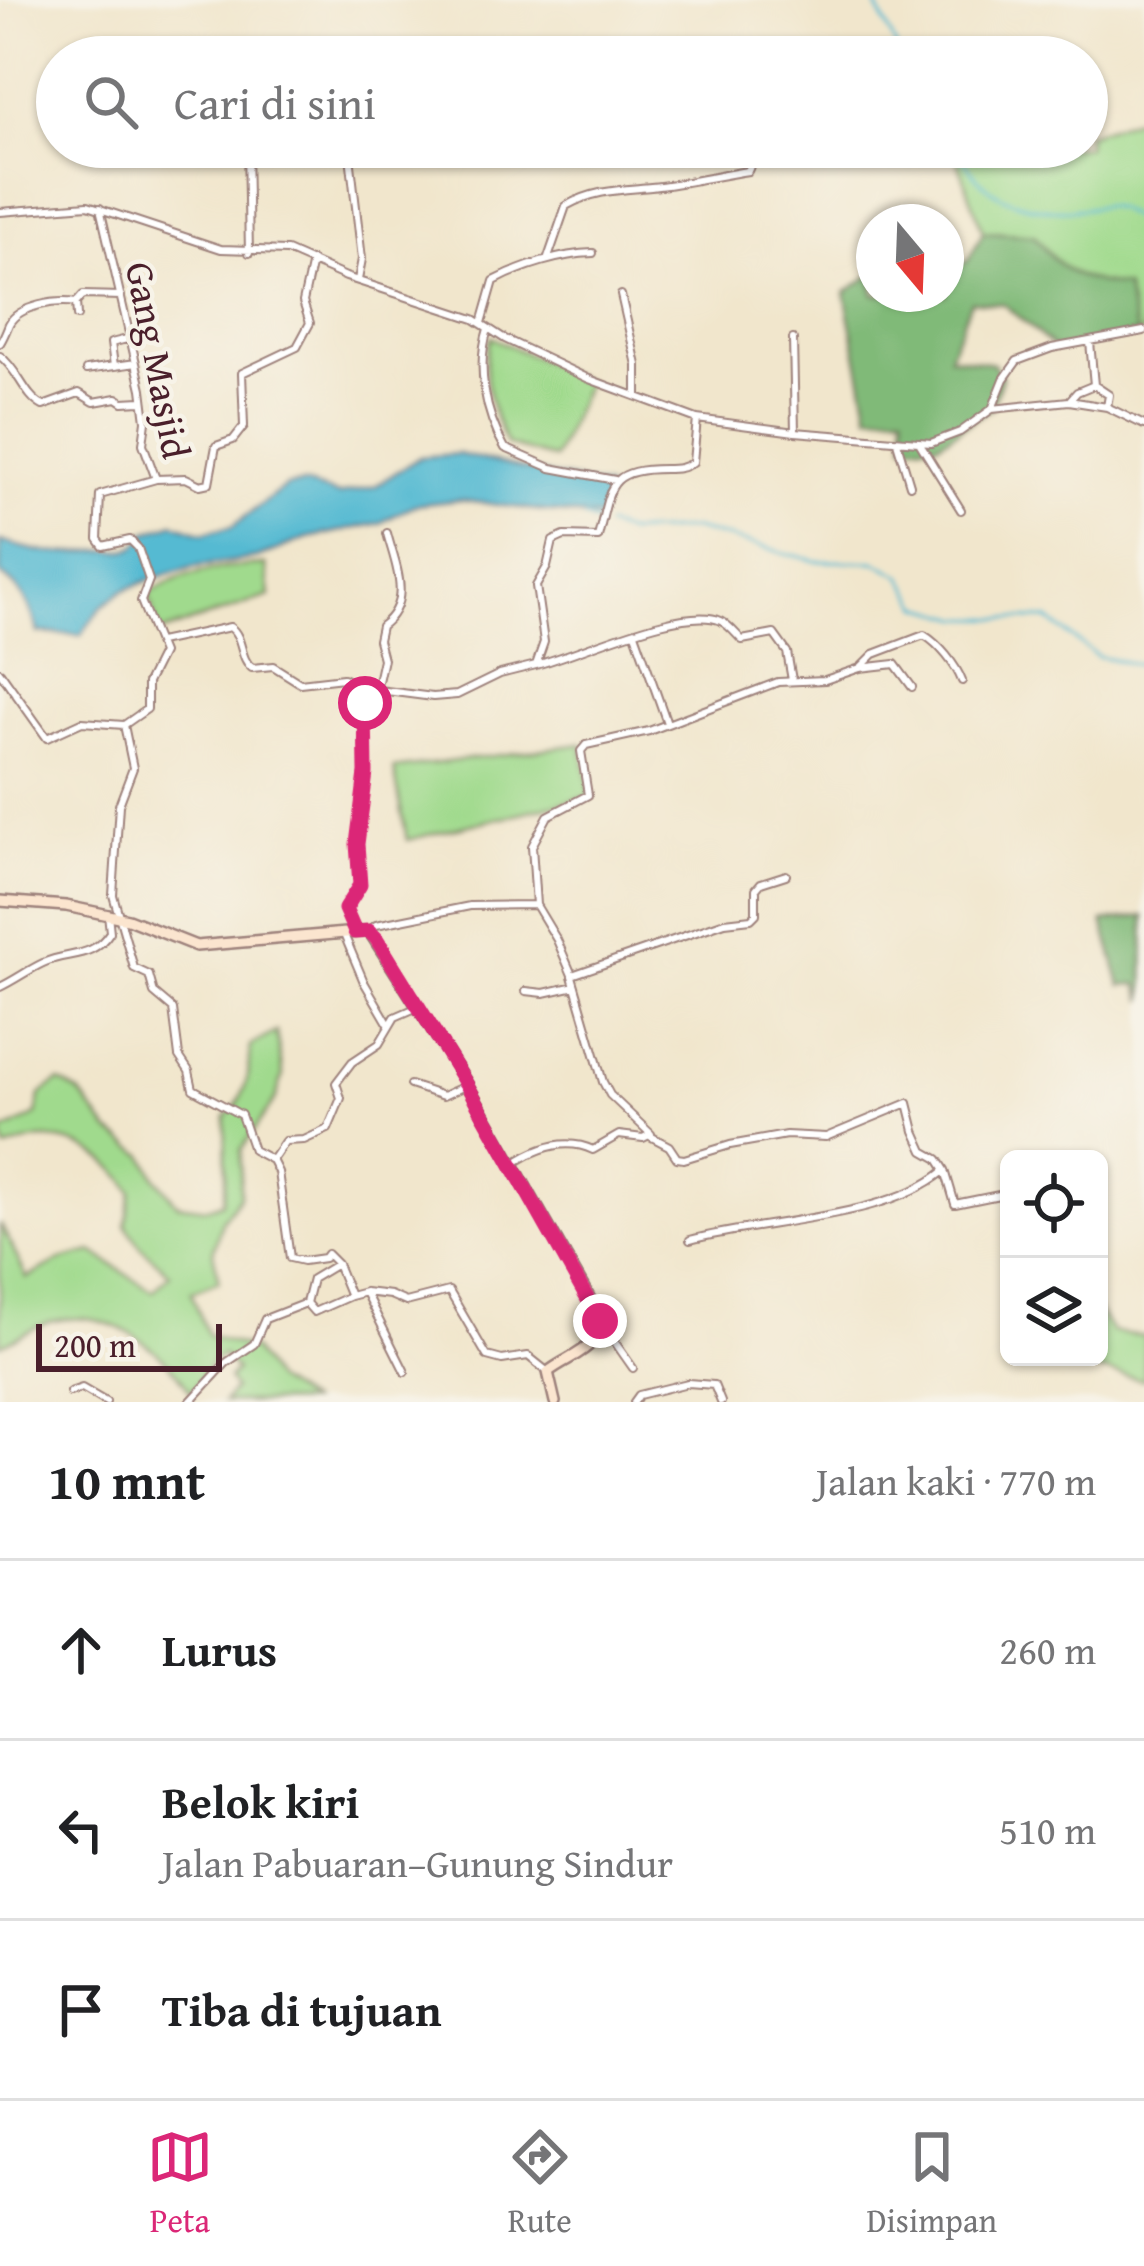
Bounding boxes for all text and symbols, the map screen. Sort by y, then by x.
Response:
search box [36,36,1108,168]
icon: search [78,69,144,135]
text: Cari di sini [174,70,376,135]
north arrow [856,204,964,312]
street label: Gang Masjid [112,257,206,464]
route start [338,676,392,730]
map controls [1000,1150,1108,1366]
button: locate [1000,1150,1108,1258]
button: layers [1000,1258,1108,1366]
route end [573,1294,627,1348]
scale bar [36,1318,222,1371]
text: 200 m [54,1321,136,1369]
text: 10 mnt [48,1443,205,1518]
text: Jalan kaki · 770 m [816,1452,1096,1509]
icon: ahead [48,1617,114,1683]
text: Lurus [162,1617,277,1682]
text: 260 m [999,1621,1096,1678]
text: Belok kiri [162,1769,359,1834]
icon: left [48,1797,114,1863]
text: 510 m [999,1801,1096,1858]
text: Jalan Pabuaran–Gunung Sindur [162,1834,673,1891]
icon: arrive [48,1977,114,2043]
text: Tiba di tujuan [162,1977,442,2042]
tab: Peta [147,2124,213,2244]
tab: Rute [507,2124,573,2244]
tab: Disimpan [866,2124,997,2244]

